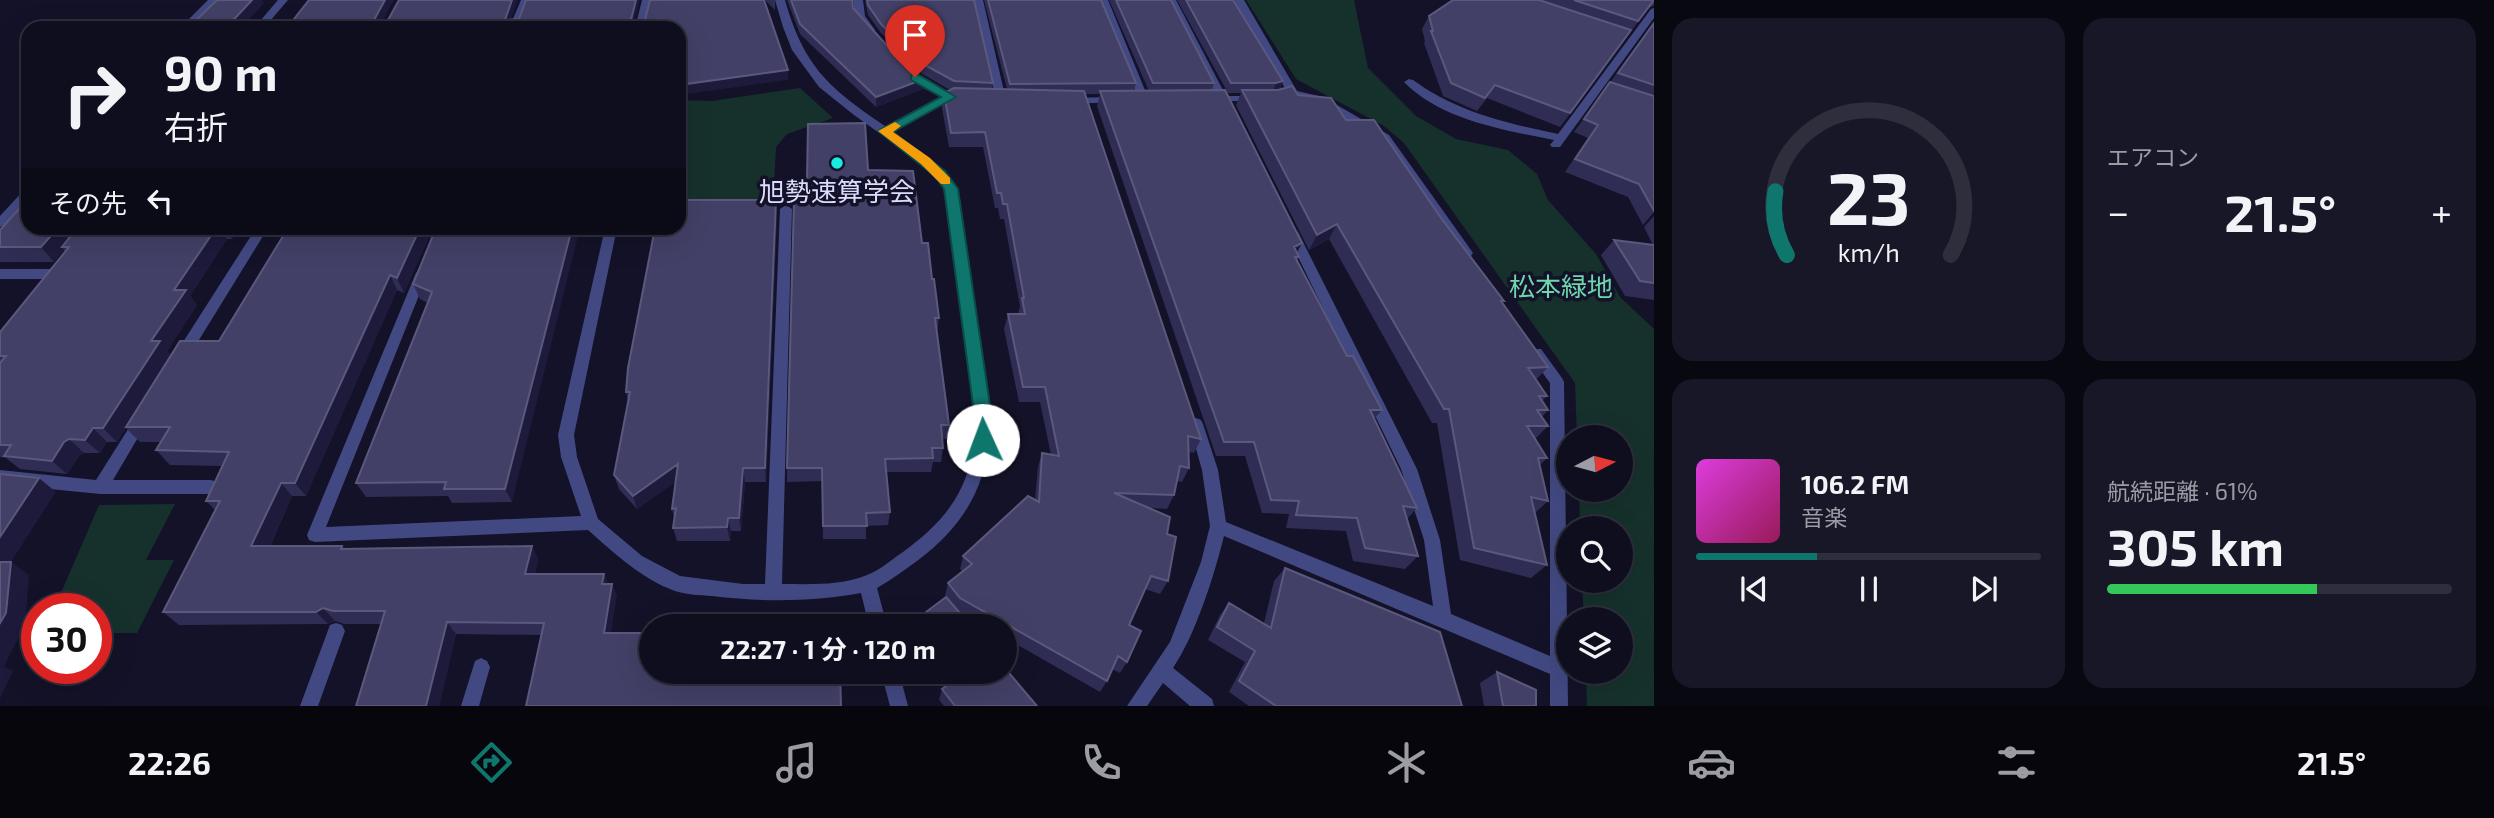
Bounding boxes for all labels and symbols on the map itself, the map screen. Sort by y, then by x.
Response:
pin [885,5,945,77]
marker: 旭勢速算学会 [829,155,845,171]
place label: 旭勢速算学会 [759,175,915,206]
park label: 松本緑地 [1509,270,1613,301]
position arrow [946,403,1020,477]
north arrow [1556,425,1633,502]
speed limit sign: 30 [21,593,112,684]

